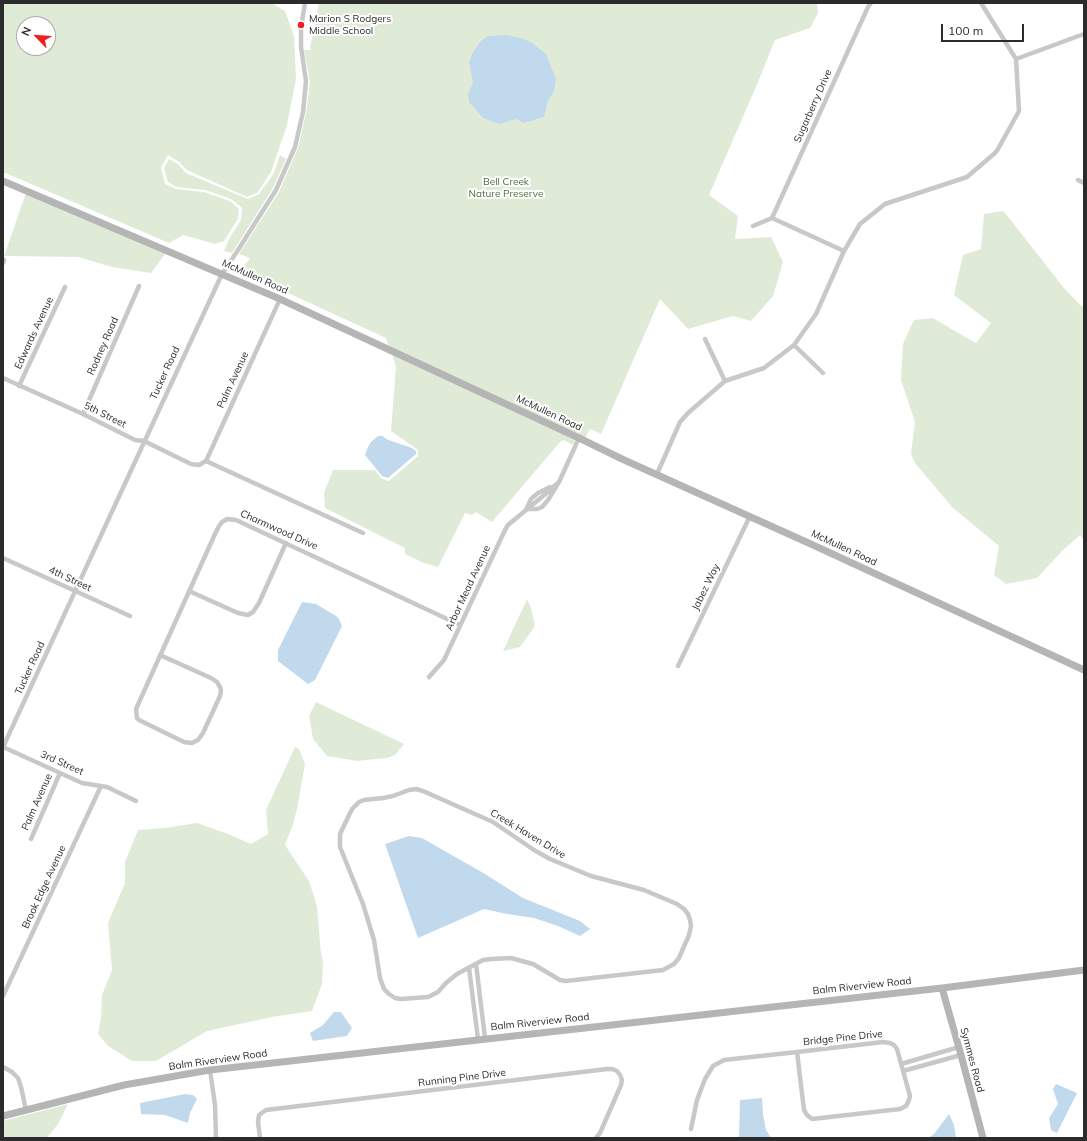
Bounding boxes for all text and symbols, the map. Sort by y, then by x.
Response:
place label: Marion S Rodgers Middle School [309,13,391,36]
north arrow [16,16,56,56]
scale bar [943,16,1026,42]
marker: Marion S Rodgers Middle School [296,20,306,30]
text: 100 m [948,23,983,38]
text: N [18,25,34,38]
street label: Sugarberry Drive [792,68,834,144]
park label: Bell Creek Nature Preserve [469,176,543,200]
street label: McMullen Road [220,257,290,297]
street label: Edwards Avenue [12,295,56,371]
street label: Rodney Road [85,315,121,377]
street label: Tucker Road [147,345,183,401]
street label: Palm Avenue [215,350,251,410]
street label: McMullen Road [514,393,584,433]
street label: 5th Street [82,400,128,430]
street label: Charmwood Drive [238,507,320,553]
street label: McMullen Road [809,528,879,568]
street label: Arbor Mead Avenue [443,544,493,632]
street label: Jabez Way [690,562,722,612]
street label: 4th Street [47,564,93,594]
street label: Tucker Road [12,640,48,696]
street label: 3rd Street [39,748,85,778]
street label: Palm Avenue [19,772,55,832]
street label: Creek Haven Drive [488,807,568,861]
street label: Brook Edge Avenue [19,844,69,930]
street label: Balm Riverview Road [812,975,912,997]
street label: Balm Riverview Road [490,1011,590,1033]
street label: Symmes Road [958,1026,986,1094]
street label: Bridge Pine Drive [803,1028,883,1048]
street label: Balm Riverview Road [168,1047,268,1073]
street label: Running Pine Drive [417,1067,507,1089]

